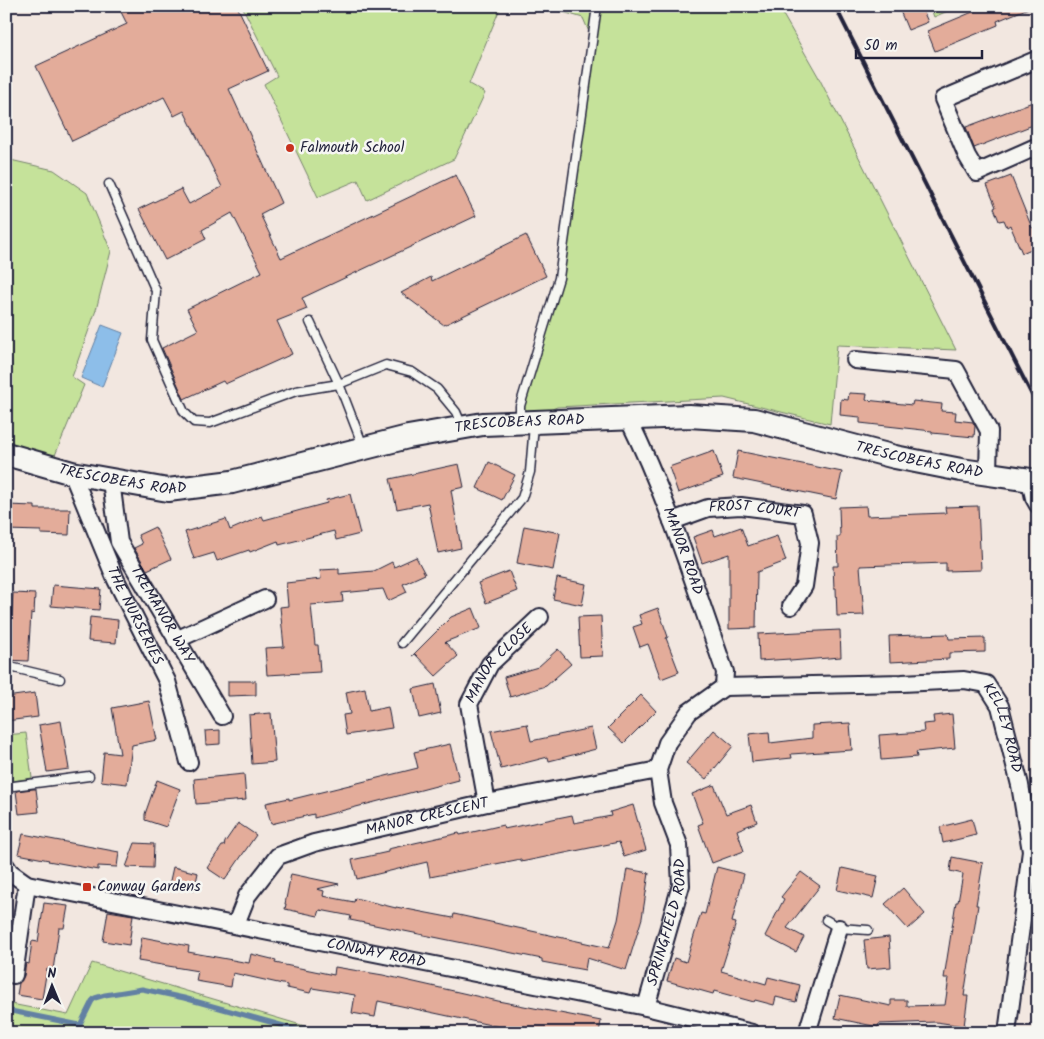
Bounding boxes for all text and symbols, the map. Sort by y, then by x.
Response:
scale bar [856,28,983,60]
text: 50 m [864,34,898,58]
place label: Falmouth School [300,136,405,160]
marker: Falmouth School [284,142,296,154]
street label: TRESCOBEAS ROAD [453,408,585,441]
street label: TRESCOBEAS ROAD [853,435,985,485]
street label: TRESCOBEAS ROAD [56,458,188,502]
street label: FROST COURT [708,494,804,526]
street label: MANOR ROAD [656,504,710,599]
street label: TREMANOR WAY [124,561,201,669]
street label: THE NURSERIES [100,563,169,669]
street label: MANOR CLOSE [459,617,539,708]
street label: KELLEY ROAD [976,678,1029,776]
street label: MANOR CRESCENT [363,791,493,843]
street label: SPRINGFIELD ROAD [641,858,693,989]
place label: Conway Gardens [97,875,201,899]
marker: Conway Gardens [81,881,93,893]
street label: CONWAY ROAD [324,932,428,975]
north arrow [28,962,78,1012]
text: N [47,963,57,985]

